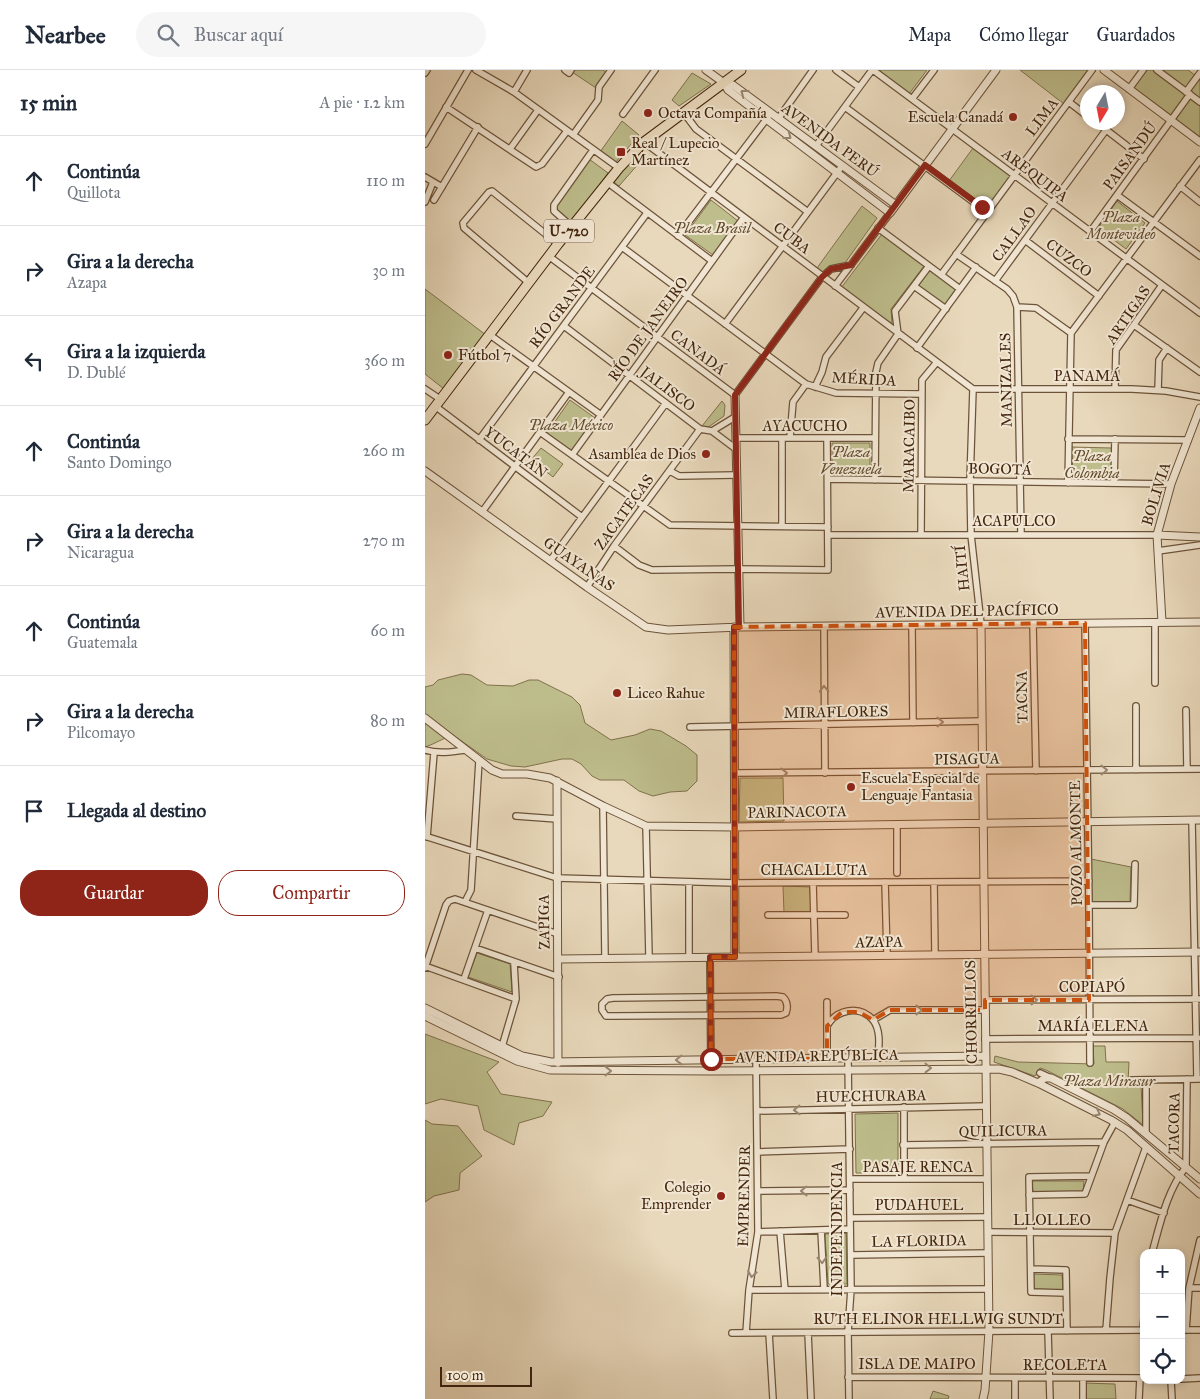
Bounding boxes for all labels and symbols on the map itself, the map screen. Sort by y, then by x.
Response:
north arrow [1080,85,1125,130]
one-way arrow [740,90,750,99]
street label: LIMA [1022,94,1062,140]
street label: AVENIDA PERÚ [777,97,883,181]
place label: Octava Compañía [658,104,768,122]
marker: Octava Compañía [642,107,654,119]
place label: Escuela Canadá [908,108,1004,126]
marker: Escuela Canadá [1007,111,1019,123]
street label: PAISANDÚ [1098,118,1161,194]
one-way arrow [782,131,791,139]
place label: Real / Lupecio Martínez [631,134,720,169]
street label: AREQUIPA [997,144,1072,206]
marker: Real / Lupecio Martínez [615,146,627,158]
route end [971,196,994,219]
street label: CALLAO [988,203,1040,265]
park label: Plaza Montevideo [1084,208,1156,243]
street label: CUBA [770,218,814,258]
park label: Plaza Brasil [673,219,753,237]
road number: U-720 [544,220,594,242]
street label: CUZCO [1042,235,1096,281]
street label: RÍO GRANDE [524,262,599,352]
street label: RÍO DE JANEIRO [603,273,693,385]
street label: ARTIGAS [1101,282,1154,348]
street label: CANADÁ [667,325,730,379]
street label: MANIZALES [996,333,1016,427]
place label: Fútbol 7 [458,346,511,364]
marker: Fútbol 7 [442,349,454,361]
street label: JALISCO [635,361,699,416]
street label: PANAMÁ [1054,366,1120,385]
street label: MÉRIDA [831,367,897,390]
street label: MARACAIBO [899,399,919,493]
park label: Plaza México [529,416,614,434]
street label: AYACUCHO [761,417,848,435]
street label: YUCATÁN [481,422,552,482]
park label: Plaza Venezuela [820,443,882,478]
place label: Asamblea de Dios [587,445,696,463]
park label: Plaza Colombia [1064,447,1120,482]
marker: Asamblea de Dios [700,448,712,460]
street label: BOGOTÁ [968,458,1032,479]
street label: BOLIVIA [1138,460,1174,528]
street label: ZACATECAS [591,471,657,553]
street label: ACAPULCO [971,512,1056,530]
street label: GUAYANAS [540,533,618,595]
street label: HAITÍ [950,544,973,592]
street label: AVENIDA DEL PACÍFICO [874,599,1059,622]
street label: TACNA [1013,670,1031,724]
place label: Liceo Rahue [627,684,705,702]
one-way arrow [819,685,829,692]
marker: Liceo Rahue [611,687,623,699]
street label: MIRAFLORES [784,702,888,722]
one-way arrow [937,717,945,727]
street label: PISAGUA [934,749,1000,769]
one-way arrow [1100,765,1108,775]
one-way arrow [780,768,788,778]
place label: Escuela Especial de Lenguaje Fantasia [861,769,979,804]
street label: POZO ALMONTE [1066,780,1086,906]
marker: Escuela Especial de Lenguaje Fantasia [845,781,857,793]
street label: PARINACOTA [747,802,847,822]
street label: CHACALLUTA [760,861,868,879]
street label: ZAPIGA [535,894,553,950]
street label: AZAPA [854,933,903,951]
street label: CHORRILLOS [961,960,981,1064]
street label: COPIAPÓ [1059,977,1125,996]
one-way arrow [1030,995,1038,1005]
one-way arrow [915,1005,923,1015]
street label: MARÍA ELENA [1037,1016,1149,1035]
street label: AVENIDA REPÚBLICA [734,1045,899,1066]
route start [700,1048,723,1071]
one-way arrow [675,1055,683,1065]
one-way arrow [924,1063,932,1073]
one-way arrow [604,1066,612,1076]
park label: Plaza Mirasur [1063,1072,1156,1090]
street label: HUECHURABA [815,1086,927,1106]
street label: TACORA [1164,1092,1184,1154]
one-way arrow [793,1104,801,1115]
one-way arrow [1092,1107,1101,1117]
street label: QUILICURA [958,1121,1048,1141]
street label: EMPRENDER [734,1145,754,1247]
street label: PASAJE RENCA [863,1158,973,1177]
street label: INDEPENDENCIA [828,1161,846,1297]
place label: Colegio Emprender [641,1178,711,1213]
one-way arrow [800,1186,808,1196]
marker: Colegio Emprender [715,1190,727,1202]
street label: PUDAHUEL [875,1196,963,1214]
street label: LLOLLEO [1013,1211,1091,1229]
street label: LA FLORIDA [871,1231,967,1251]
one-way arrow [817,1256,828,1264]
one-way arrow [747,1270,757,1279]
street label: RUTH ELINOR HELLWIG SUNDT [813,1310,1063,1328]
street label: ISLA DE MAIPO [858,1355,976,1373]
street label: RECOLETA [1023,1356,1107,1374]
scale bar [440,1364,533,1387]

